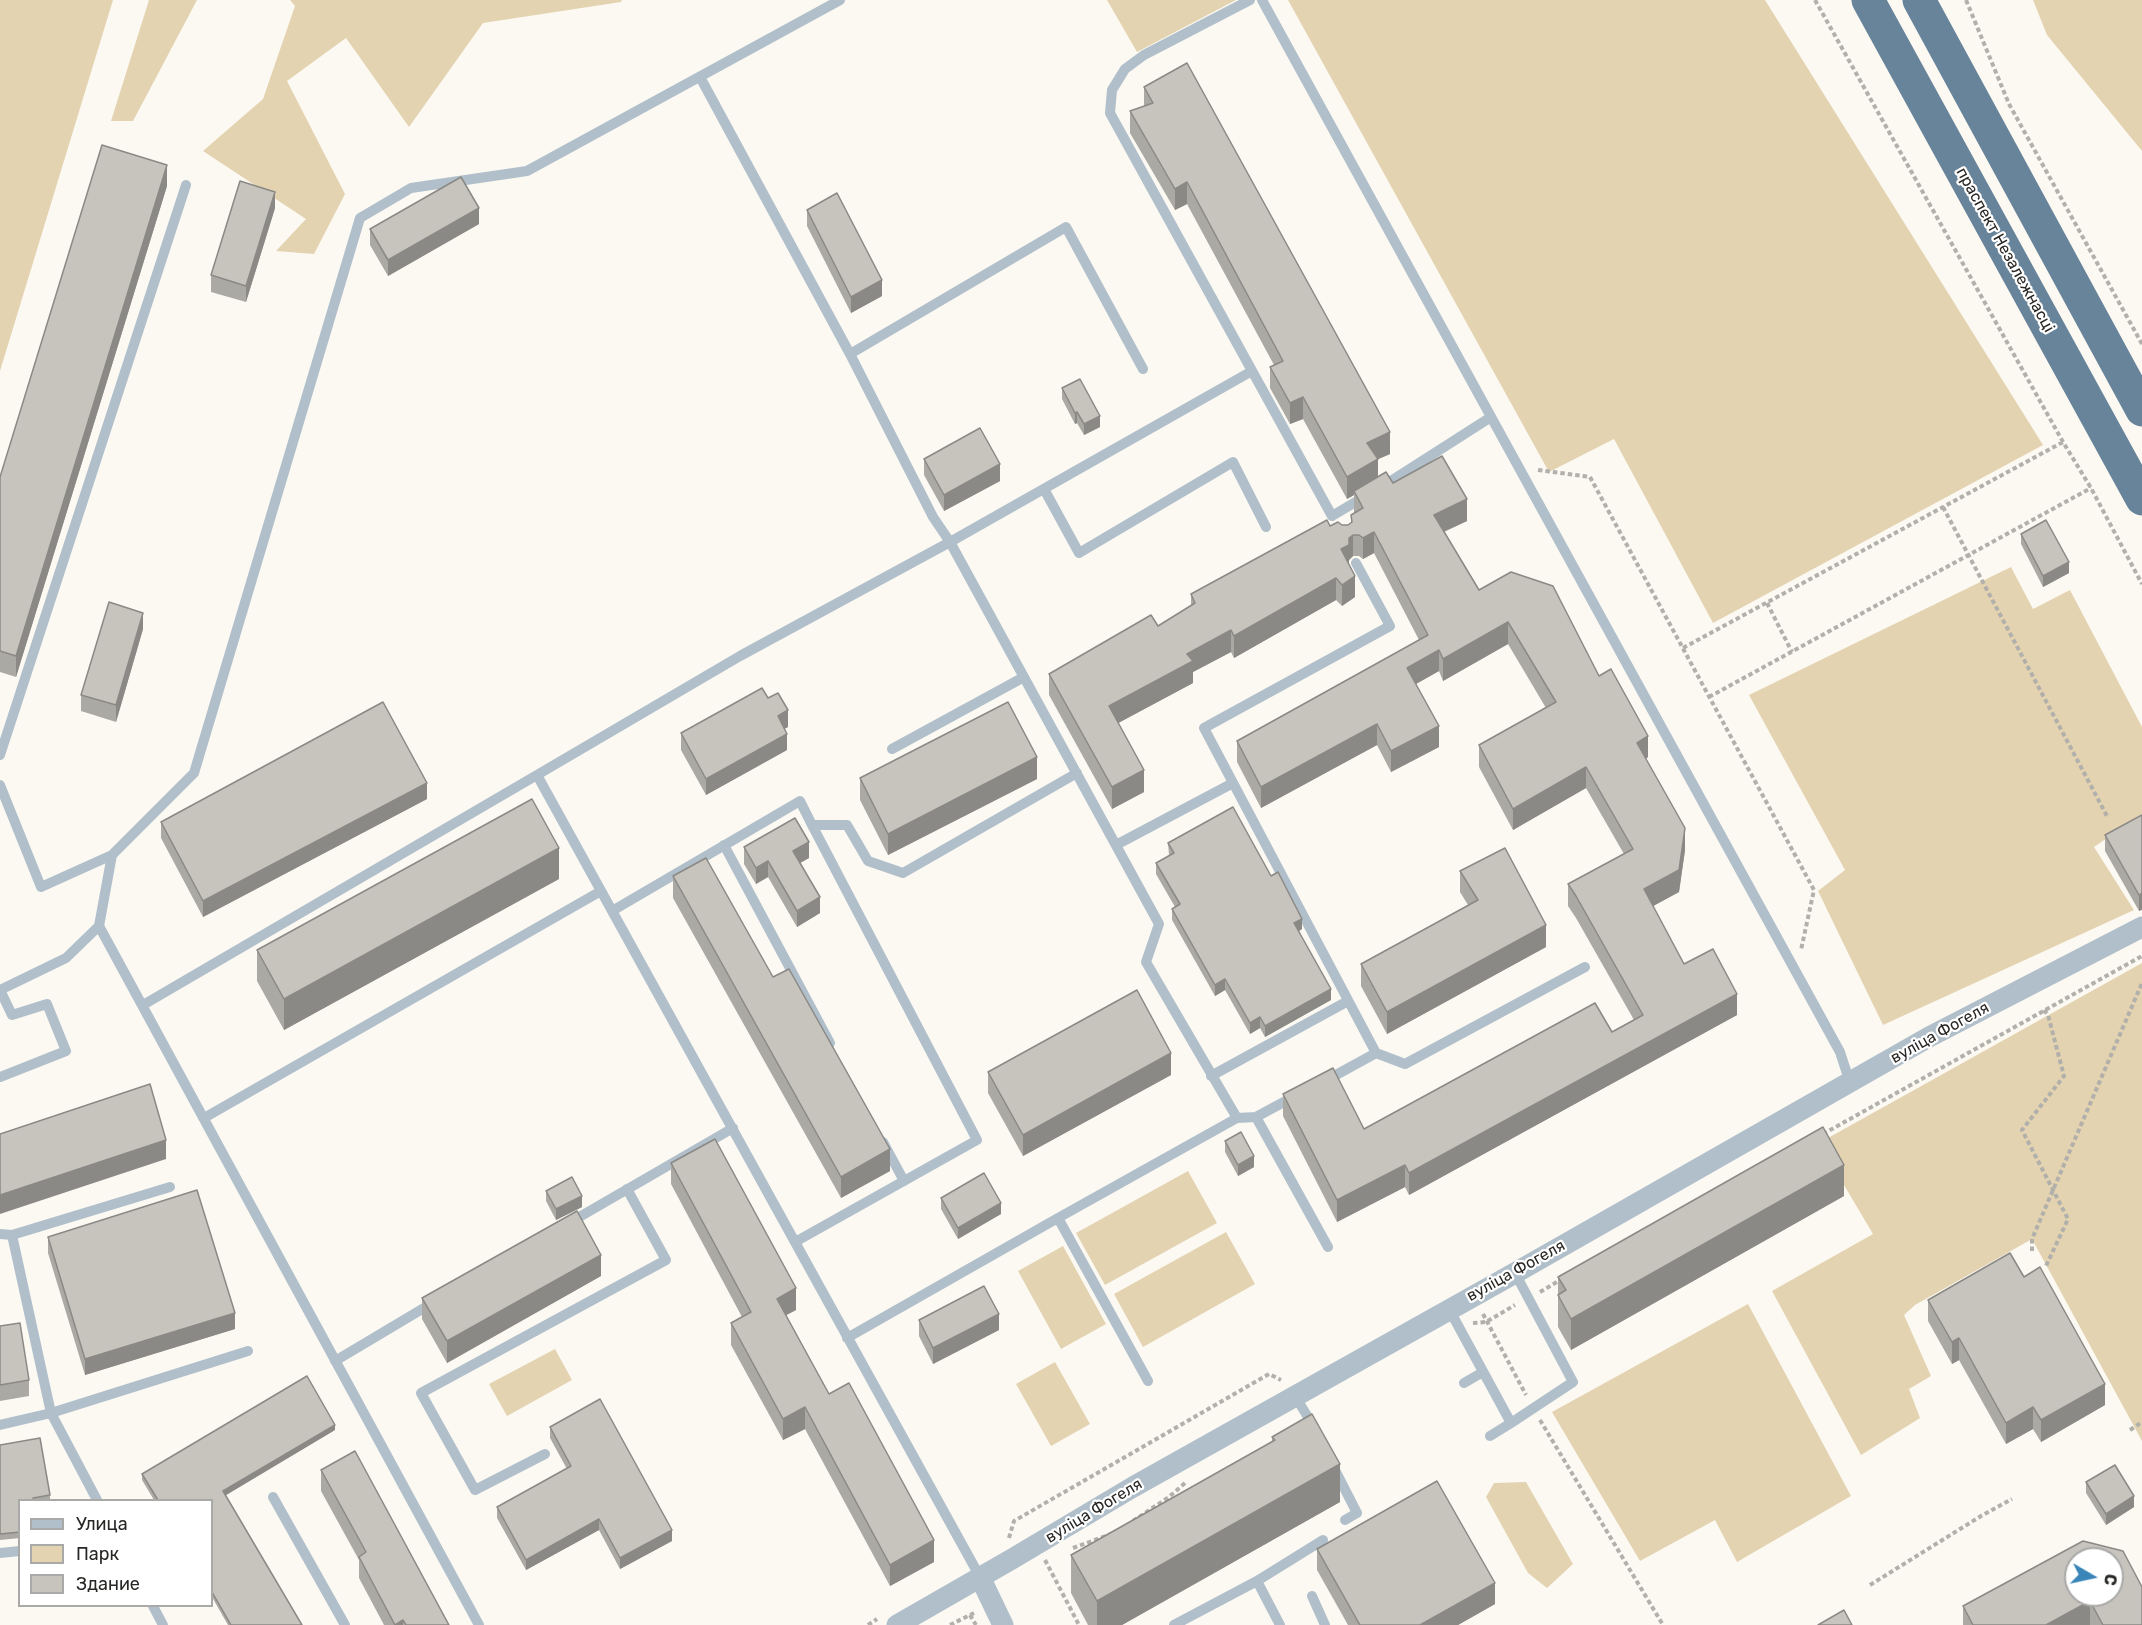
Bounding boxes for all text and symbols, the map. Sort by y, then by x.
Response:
street label: праспект Незалежнасці [1952,164,2058,336]
street label: вуліца Фогеля [1887,998,1993,1068]
street label: вуліца Фогеля [1463,1236,1569,1306]
street label: вуліца Фогеля [1042,1475,1146,1547]
legend [18,1499,213,1607]
text: Улица [76,1513,128,1535]
text: Парк [76,1543,119,1565]
north arrow [2064,1547,2124,1607]
text: Здание [76,1573,140,1595]
text: С [2100,1573,2121,1587]

